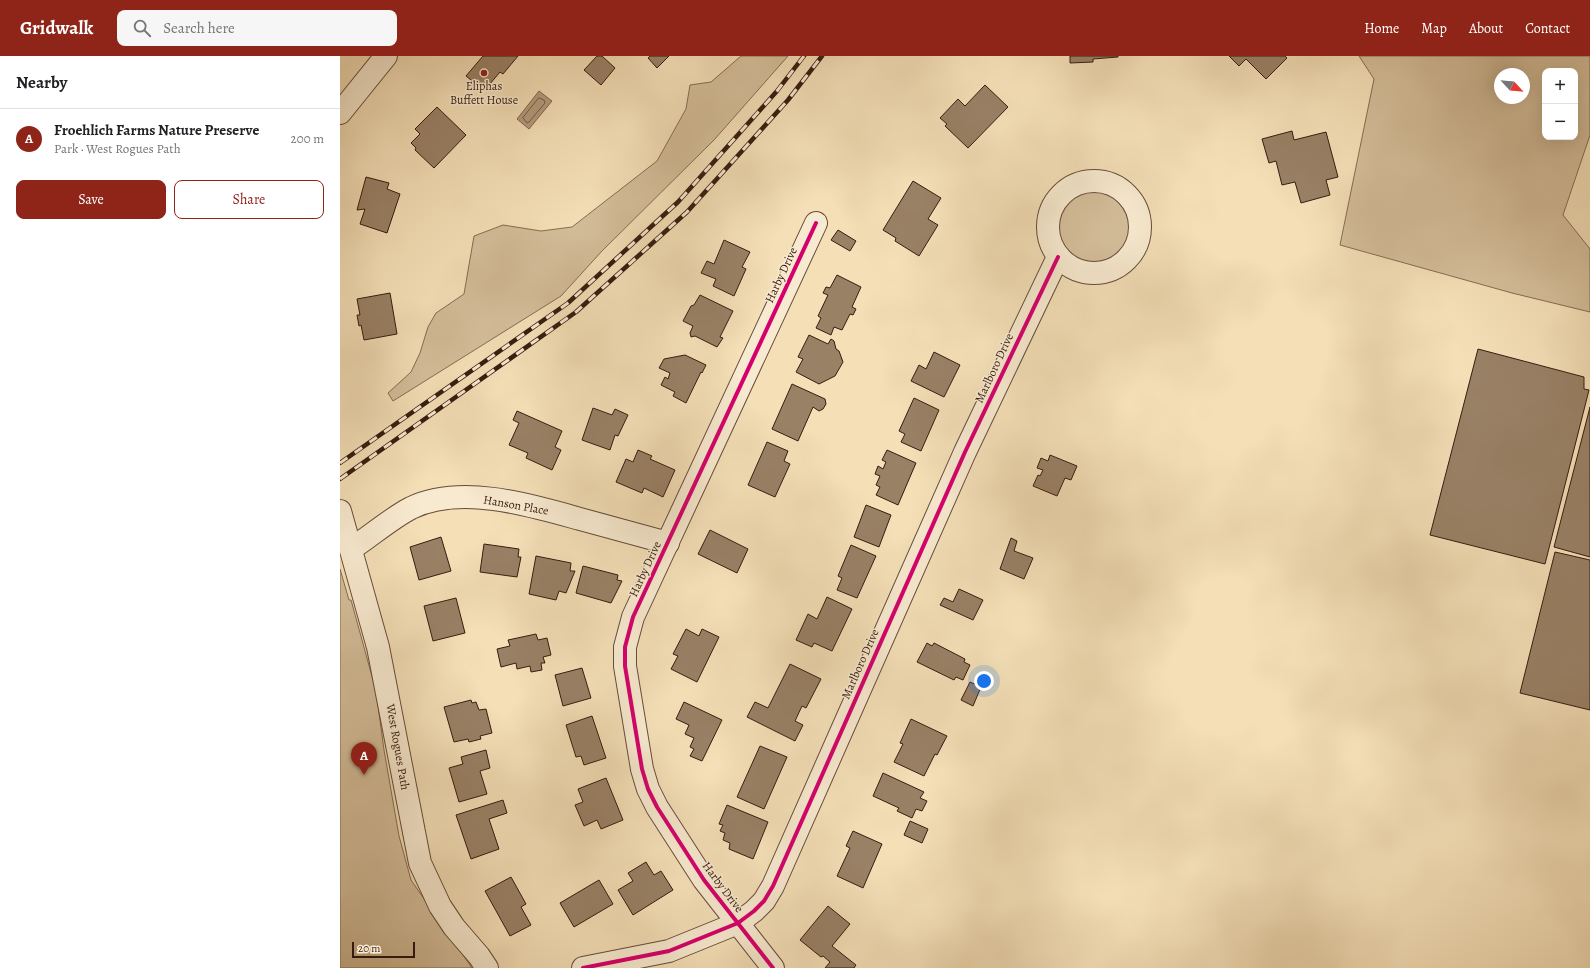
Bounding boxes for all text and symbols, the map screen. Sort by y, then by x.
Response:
search box [117,10,397,46]
text: Gridwalk [20,15,93,41]
icon: search [131,17,153,39]
text: Search here [163,18,235,38]
text: Home [1364,19,1399,38]
text: Map [1421,19,1447,38]
text: About [1469,19,1503,38]
text: Contact [1525,19,1570,38]
marker: Eliphas Buffett House [479,68,489,78]
north arrow [1494,68,1530,104]
map controls [1542,68,1578,140]
button: + [1542,68,1578,104]
text: Nearby [16,71,67,94]
place label: Eliphas Buffett House [450,78,518,108]
button: − [1542,104,1578,140]
text: Froehlich Farms Nature Preserve [54,120,259,140]
text: A [25,130,33,147]
text: 200 m [291,130,324,147]
text: Park · West Rogues Path [54,140,181,157]
button: Save [16,180,166,219]
button: Share [174,180,324,219]
street label: Harby Drive [761,245,801,305]
street label: Marlboro Drive [971,331,1017,405]
street label: Hanson Place [482,491,550,519]
street label: Harby Drive [625,539,665,599]
street label: Marlboro Drive [837,626,883,702]
your location [974,671,994,691]
street label: West Rogues Path [382,702,414,792]
pin: A [351,742,377,775]
street label: Harby Drive [699,858,747,916]
scale bar [352,940,415,959]
text: 20 m [358,941,380,956]

